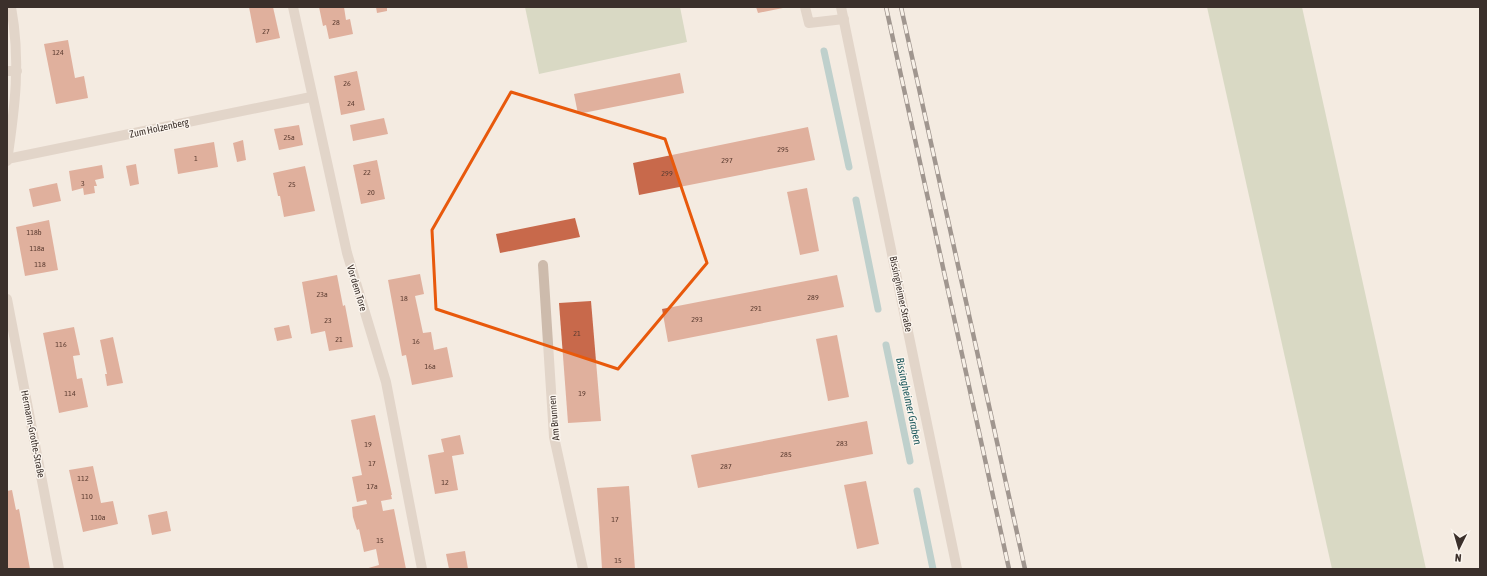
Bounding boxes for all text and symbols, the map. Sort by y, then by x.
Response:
house number: 28 [332,18,340,27]
house number: 27 [262,27,270,36]
house number: 124 [52,48,64,57]
house number: 26 [343,79,351,88]
house number: 24 [347,99,355,108]
street label: Zum Holzenberg [128,116,190,140]
house number: 25a [283,133,295,142]
house number: 295 [777,145,789,154]
house number: 1 [194,154,198,163]
house number: 297 [721,156,733,165]
house number: 22 [363,168,371,177]
house number: 299 [661,169,673,178]
house number: 3 [81,179,85,188]
house number: 25 [288,180,296,189]
house number: 20 [367,188,375,197]
house number: 118b [26,228,42,237]
house number: 118a [30,244,45,253]
street label: Bissingheimer Straße [888,255,914,333]
house number: 118 [34,260,46,269]
street label: Vor dem Tore [345,264,369,313]
house number: 23a [316,290,328,299]
house number: 289 [807,293,819,302]
house number: 18 [400,294,408,303]
house number: 291 [750,304,762,313]
house number: 293 [691,315,703,324]
house number: 23 [324,316,332,325]
house number: 21 [573,329,581,338]
house number: 21 [335,335,343,344]
house number: 16 [412,337,420,346]
house number: 116 [55,340,67,349]
water label: Bissingheimer Graben [894,356,924,446]
house number: 16a [424,362,436,371]
street label: Hermann-Grothe-Straße [19,389,47,479]
house number: 114 [64,389,76,398]
house number: 19 [578,389,586,398]
street label: Am Brunnen [547,395,561,441]
house number: 283 [836,439,848,448]
house number: 19 [364,440,372,449]
house number: 285 [780,450,792,459]
house number: 17 [368,459,376,468]
house number: 287 [720,462,732,471]
house number: 112 [77,474,89,483]
house number: 12 [441,478,449,487]
house number: 17a [366,482,378,491]
house number: 110 [81,492,93,501]
house number: 110a [91,513,106,522]
house number: 17 [611,515,619,524]
north arrow [1439,528,1479,568]
house number: 15 [376,536,384,545]
text: N [1454,552,1462,564]
house number: 15 [614,556,622,565]

